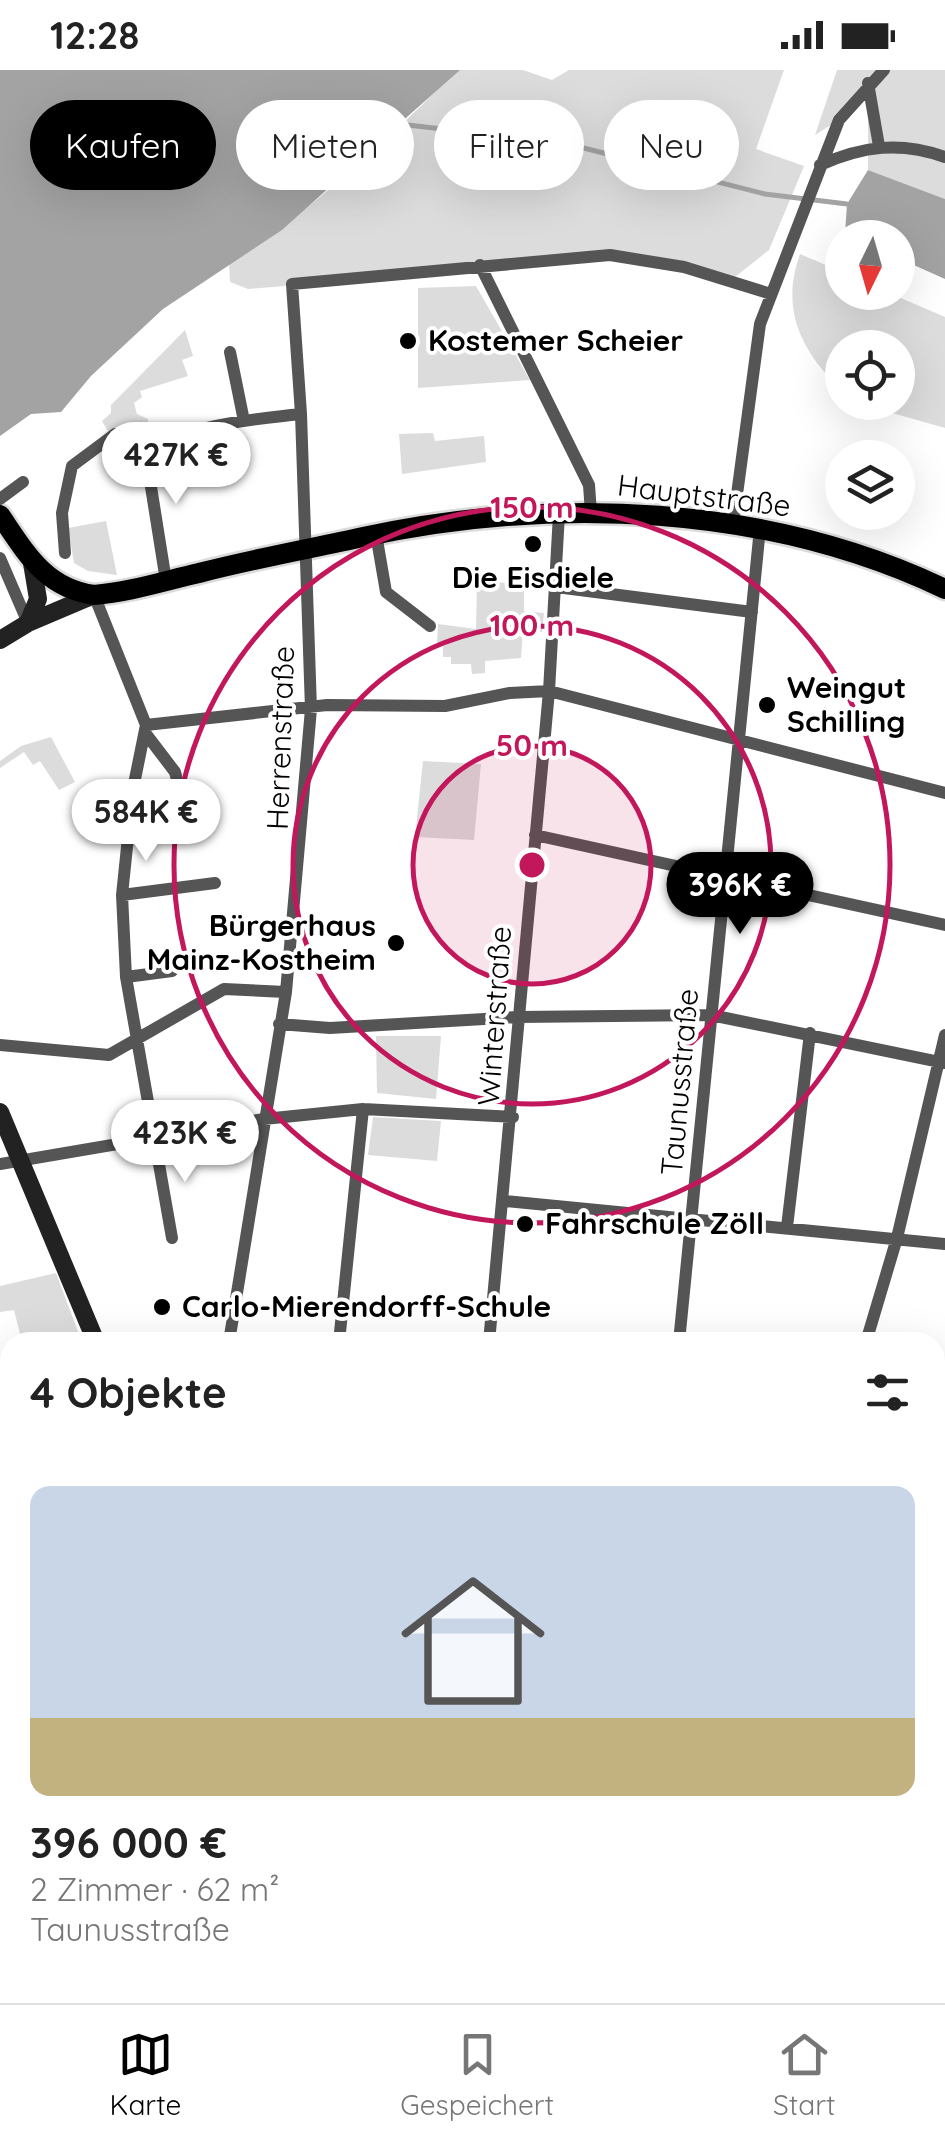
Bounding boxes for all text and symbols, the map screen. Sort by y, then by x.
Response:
text: 12:28 [50,11,139,59]
chip: Kaufen [30,100,216,190]
chip: Mieten [236,100,414,190]
chip: Filter [434,100,584,190]
chip: Neu [604,100,739,190]
north arrow [825,220,915,310]
map controls [825,220,915,530]
place label: Kostemer Scheier [428,321,683,359]
marker: Kostemer Scheier [397,330,419,352]
button: locate [825,330,915,420]
pin: 427K € [95,422,257,507]
text: 427K € [124,434,228,474]
button: layers [825,440,915,530]
street label: Hauptstraße [615,466,793,524]
text: 150 m [490,488,574,526]
marker: Die Eisdiele [522,533,544,555]
place label: Die Eisdiele [452,558,614,596]
text: 100 m [490,606,574,644]
street label: Herrenstraße [258,645,302,831]
place label: Weingut Schilling [787,668,906,740]
marker: Weingut Schilling [756,694,778,716]
text: 50 m [496,726,568,764]
pin: 584K € [65,779,227,864]
text: 584K € [94,791,198,831]
centre of rings [514,847,550,883]
pin: 396K € [659,852,821,937]
text: 396K € [688,864,792,904]
place label: Bürgerhaus Mainz-Kostheim [147,906,376,978]
street label: Winterstraße [469,925,519,1107]
marker: Bürgerhaus Mainz-Kostheim [385,932,407,954]
street label: Taunusstraße [652,987,706,1177]
pin: 423K € [104,1100,266,1185]
text: 423K € [133,1112,237,1152]
place label: Fahrschule Zöll [545,1204,764,1242]
marker: Fahrschule Zöll [514,1213,536,1235]
place label: Carlo-Mierendorff-Schule [182,1287,551,1325]
marker: Carlo-Mierendorff-Schule [151,1296,173,1318]
icon: filters [860,1365,915,1420]
text: 4 Objekte [30,1366,227,1419]
icon: home [383,1551,563,1731]
text: 396 000 € [30,1816,227,1869]
text: 2 Zimmer · 62 m² [30,1869,279,1909]
text: Taunusstraße [30,1909,230,1949]
tab: Karte [110,2027,181,2122]
tab: Gespeichert [400,2027,554,2122]
tab: Start [773,2027,836,2122]

